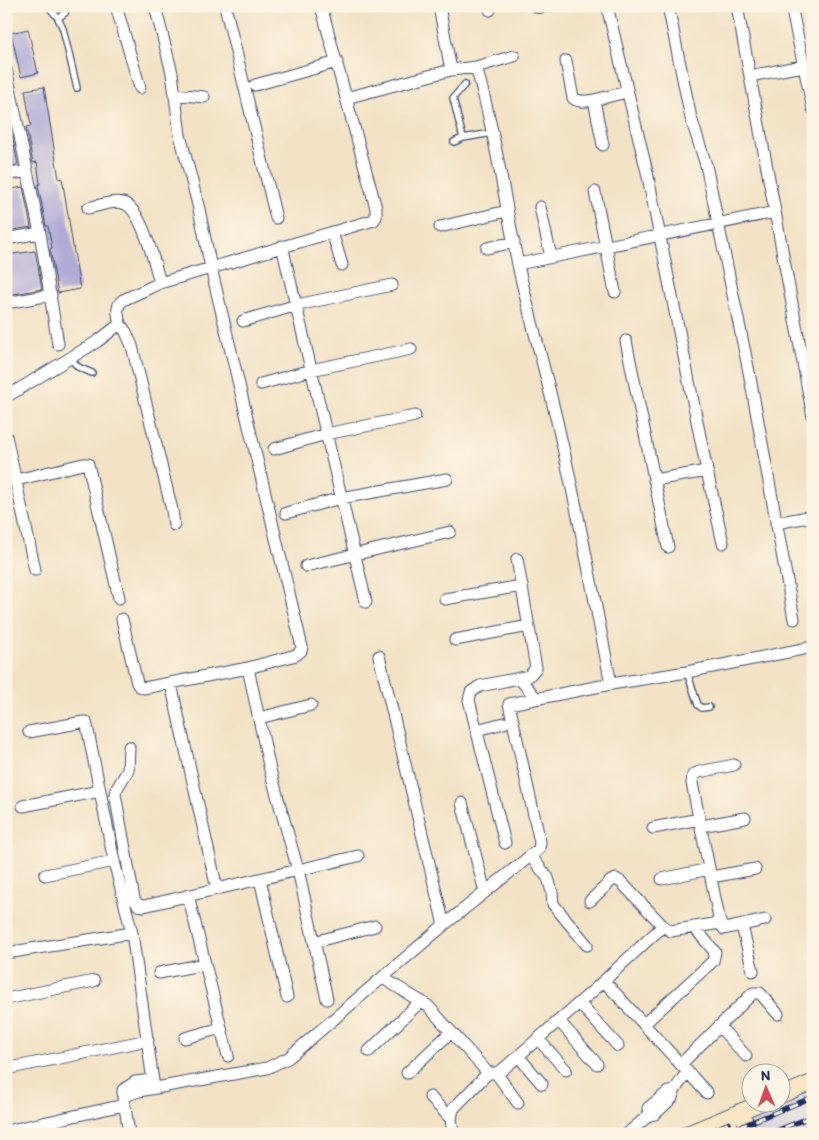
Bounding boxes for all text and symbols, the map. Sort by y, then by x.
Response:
north arrow [742,1062,792,1112]
text: N [761,1067,771,1084]

